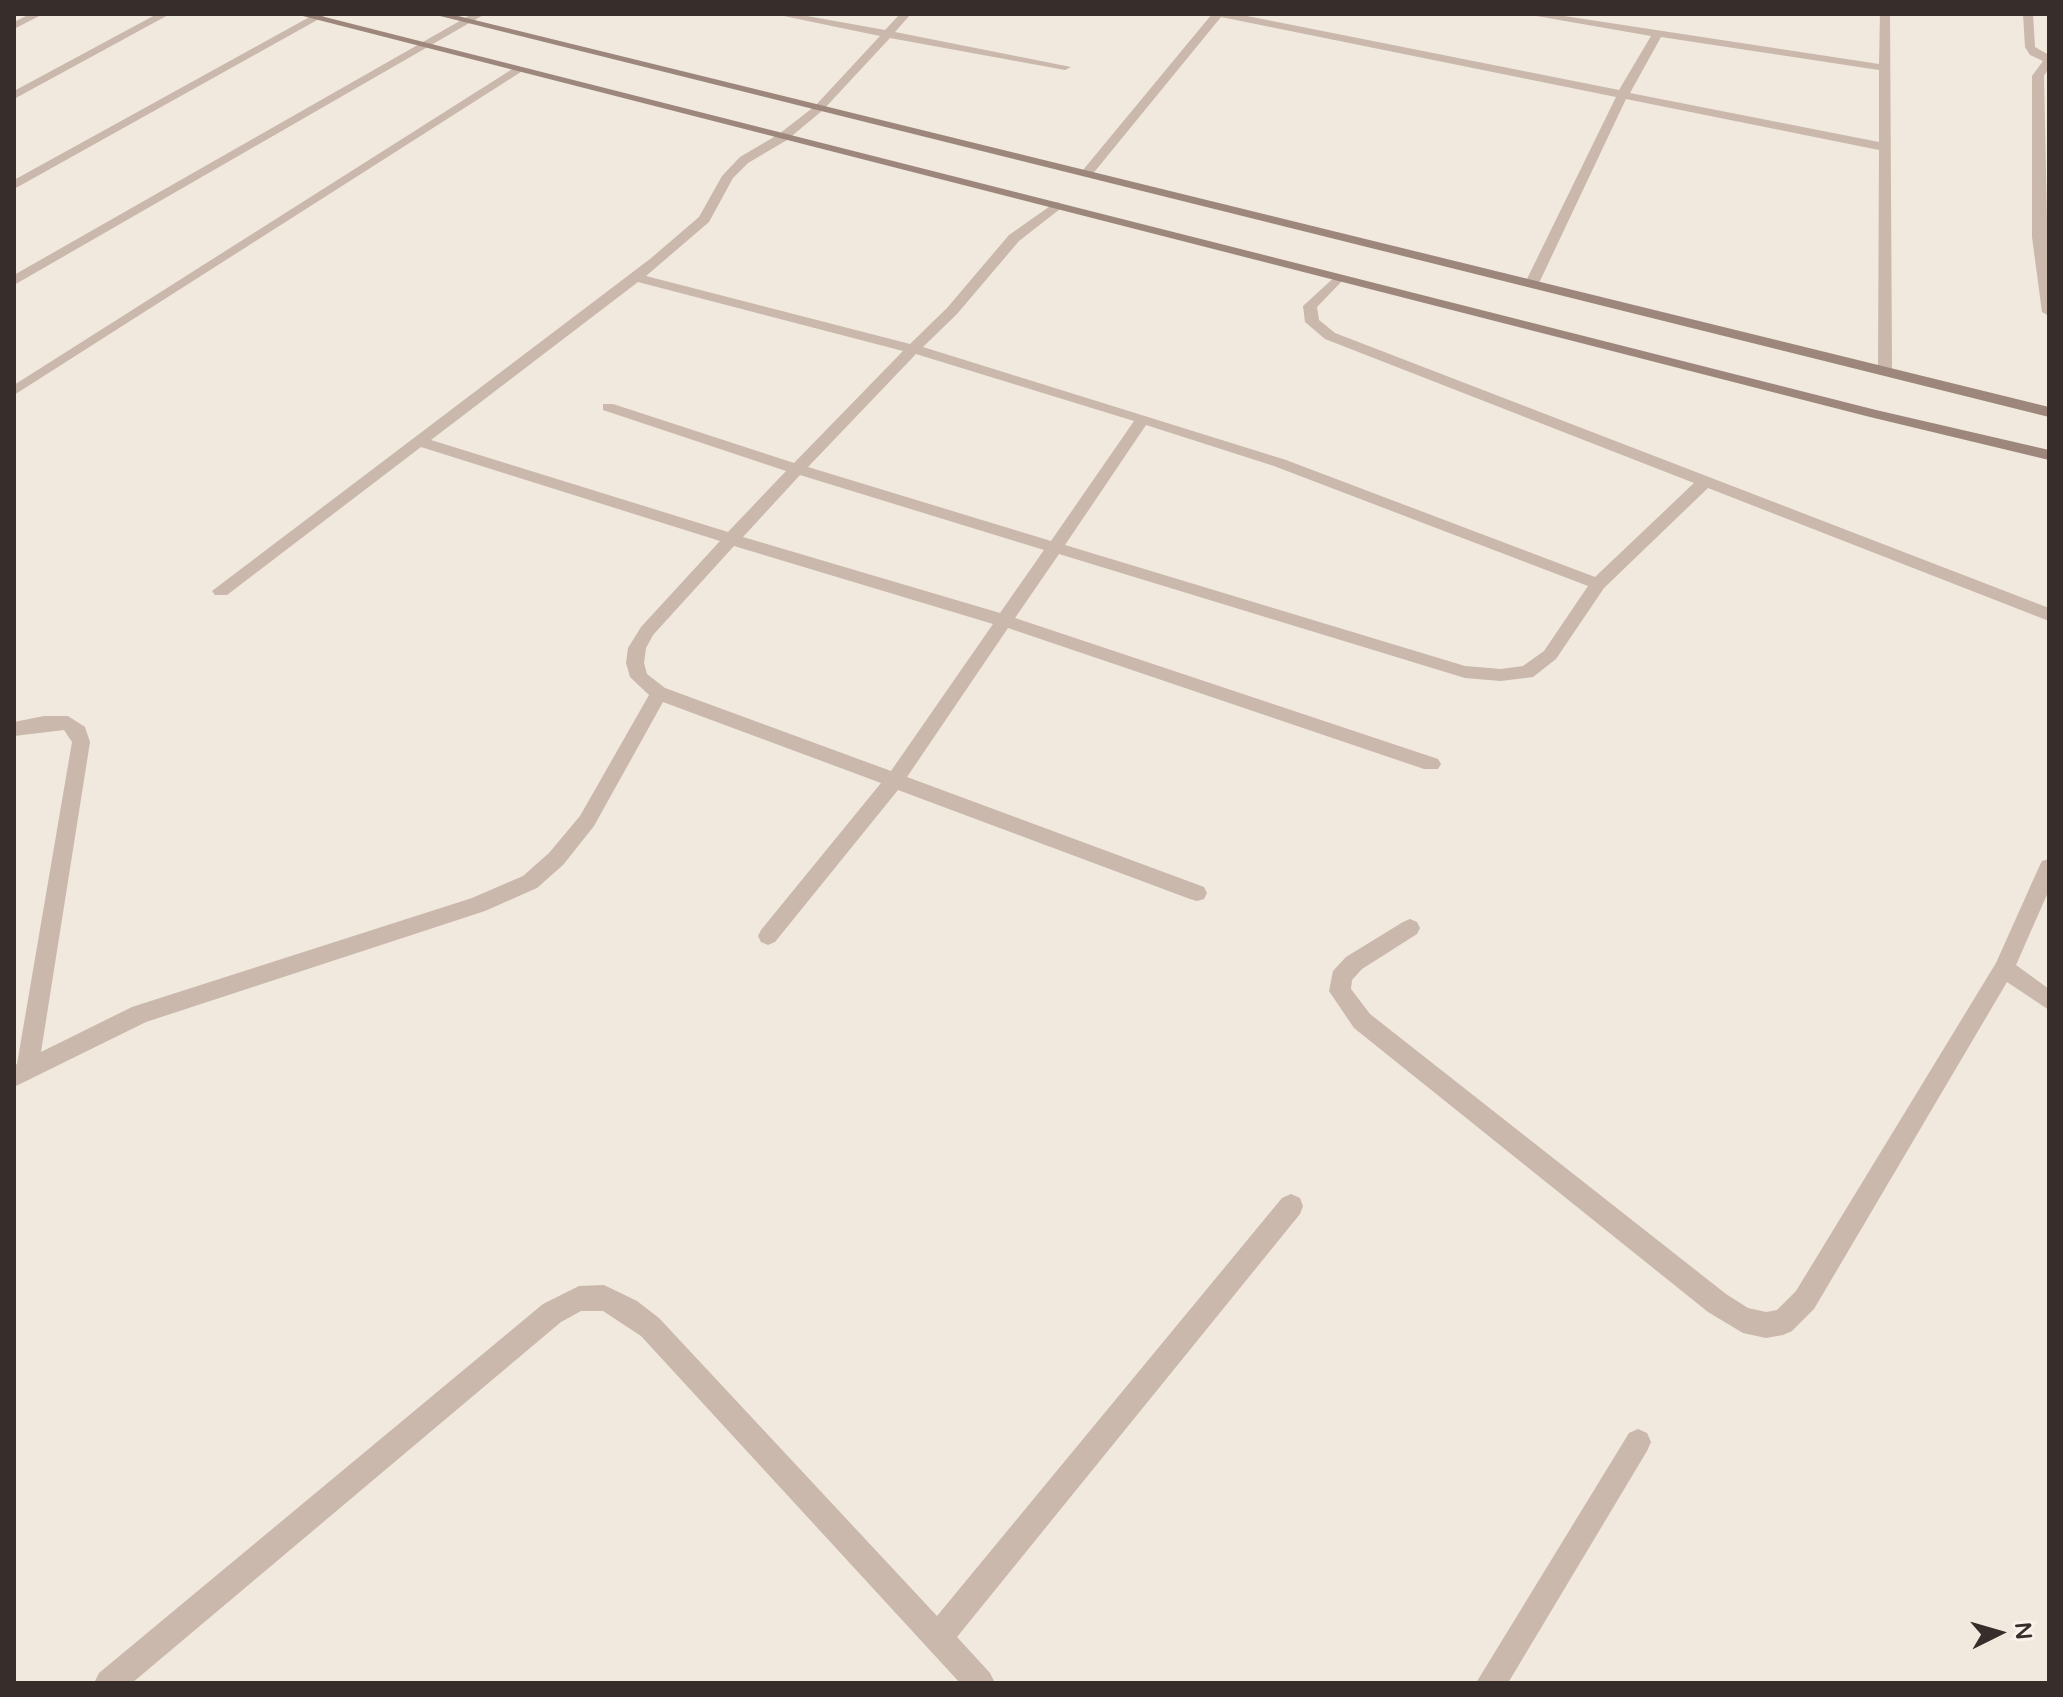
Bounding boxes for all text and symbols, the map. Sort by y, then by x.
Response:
north arrow [1959,1593,2039,1673]
text: N [2009,1621,2037,1641]

